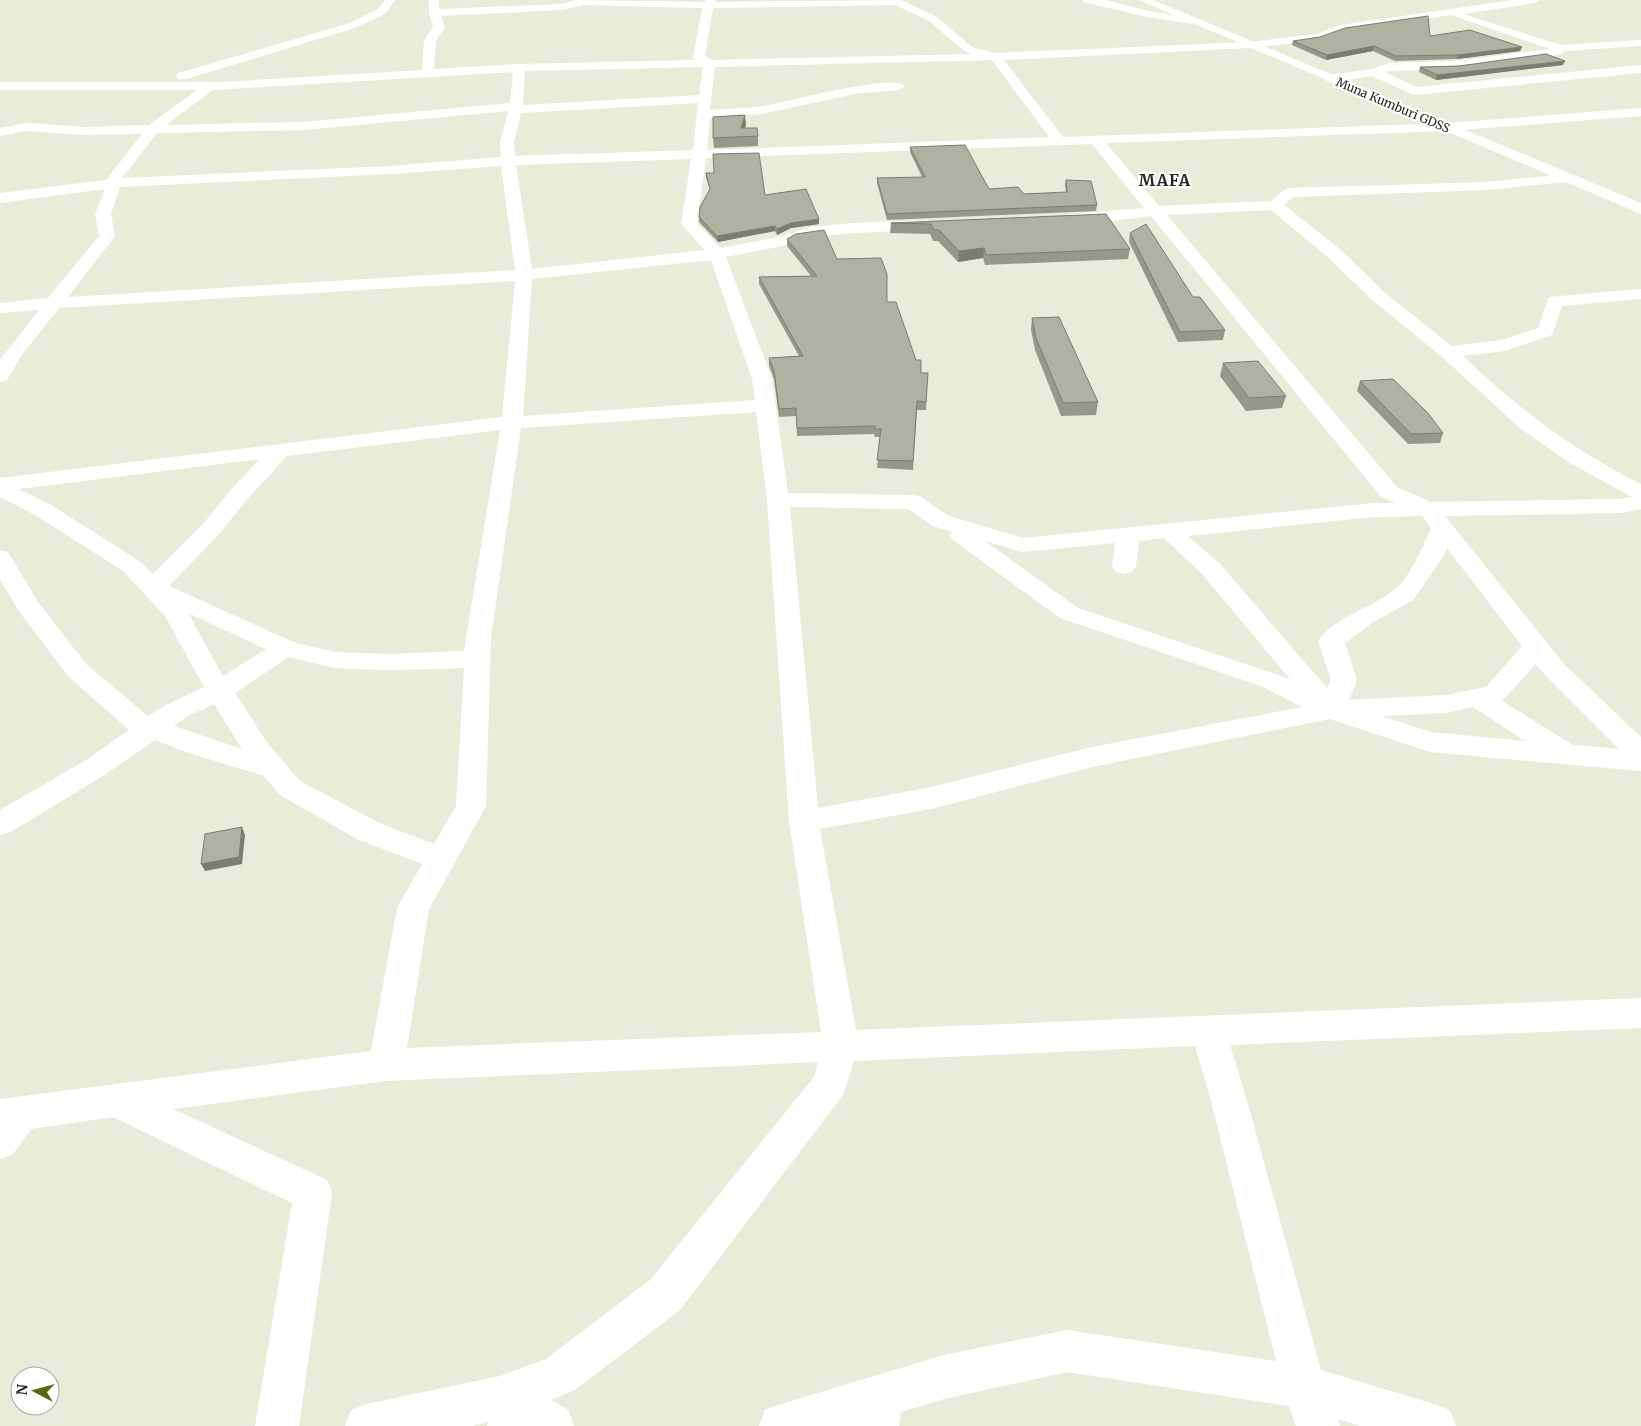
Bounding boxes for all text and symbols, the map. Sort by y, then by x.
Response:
street label: Muna Kumburi GDSS [1334,74,1452,136]
district label: MAFA [1139,170,1191,190]
north arrow [10,1366,60,1416]
text: N [13,1383,32,1396]

